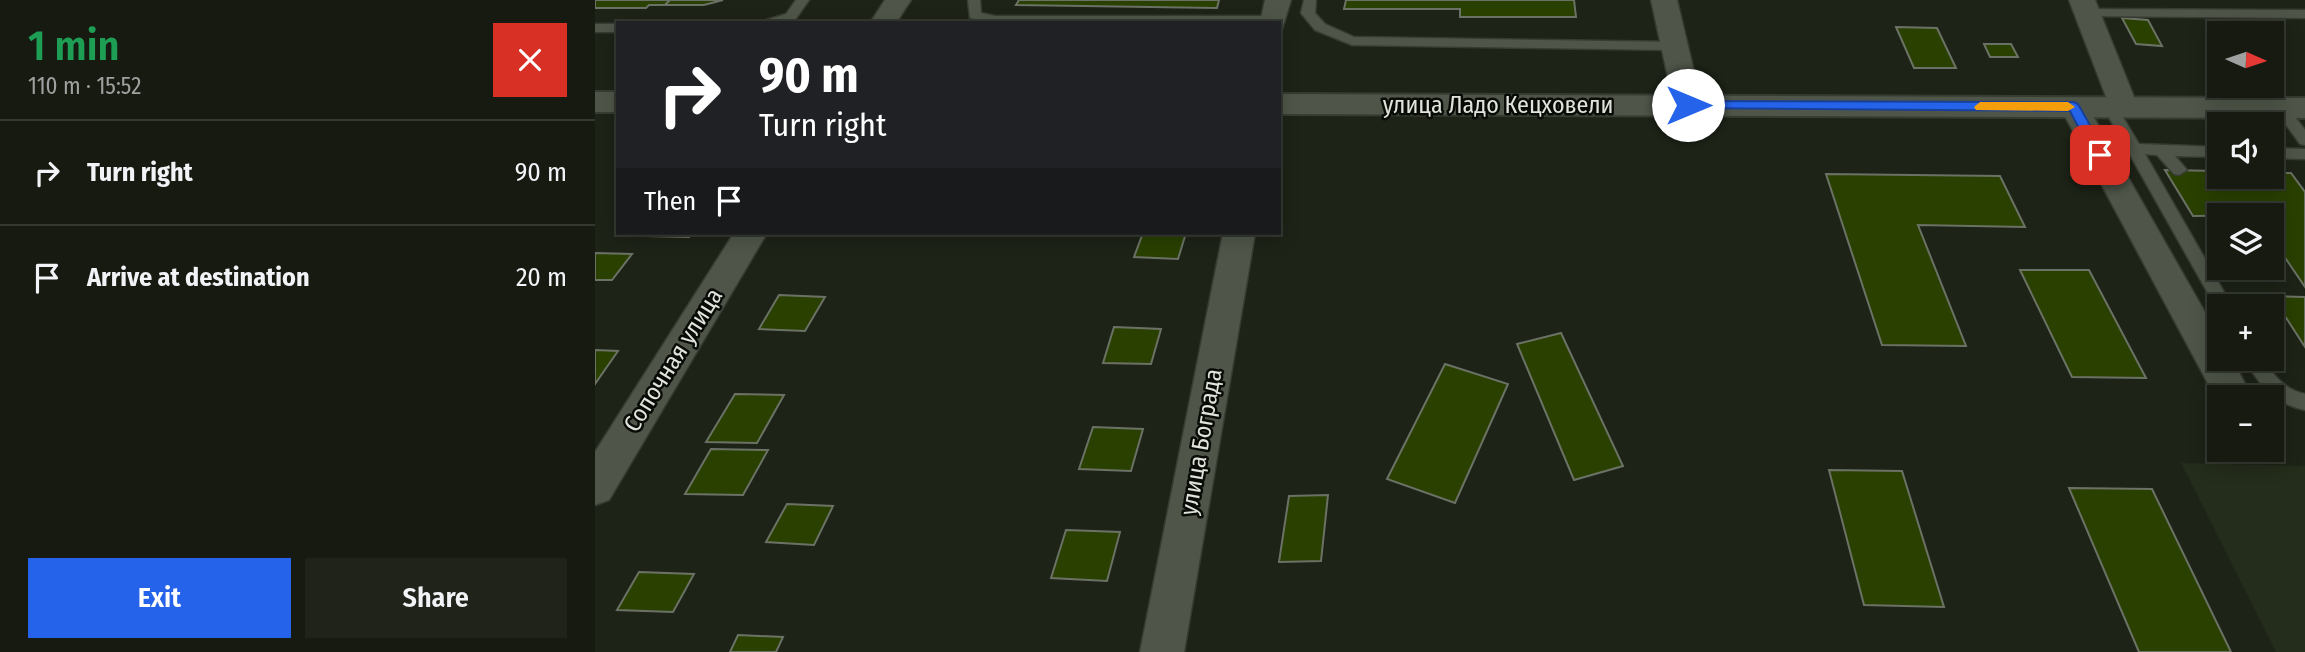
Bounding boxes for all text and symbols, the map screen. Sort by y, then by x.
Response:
text: 1 min [28,21,119,71]
north arrow [2207,21,2284,98]
map controls [2207,21,2284,462]
button: close [493,23,567,97]
text: 90 m [759,46,859,105]
icon: right [644,49,735,140]
position arrow [1651,68,1725,142]
text: 110 m · 15:52 [28,72,141,100]
street label: улица Ладо Кецховели [1383,91,1613,119]
text: Turn right [759,106,886,144]
button: sound [2207,112,2284,189]
pin [2070,125,2130,185]
icon: arrive [2081,136,2119,174]
icon: right [28,154,66,192]
text: Turn right [87,157,193,188]
text: 90 m [515,157,567,188]
icon: arrive [710,182,748,220]
text: Then [644,186,696,217]
button: layers [2207,203,2284,280]
icon: arrive [28,259,66,297]
text: Arrive at destination [87,262,310,293]
text: 20 m [516,262,567,293]
street label: Сопочная улица [618,283,728,437]
button: + [2207,294,2284,371]
street label: улица Бограда [1174,366,1228,518]
button: − [2207,385,2284,462]
button: Exit [28,558,291,638]
button: Share [305,558,567,638]

